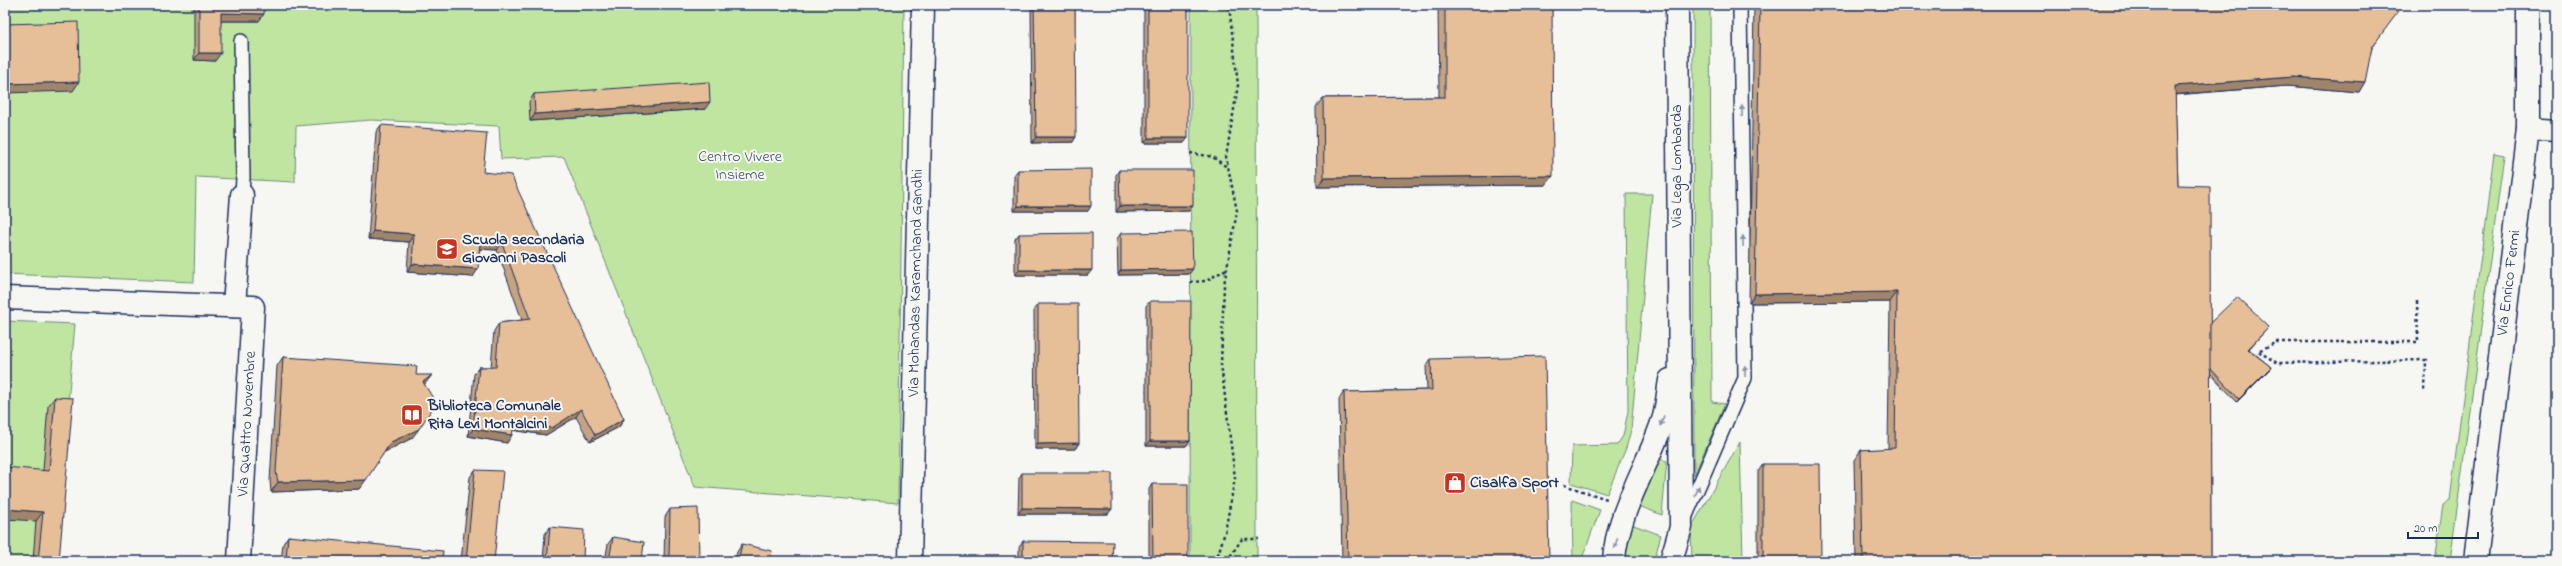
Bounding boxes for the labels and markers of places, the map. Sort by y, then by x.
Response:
place label: Scuola secondaria Giovanni Pascoli [462,228,585,270]
school or university icon: Scuola secondaria Giovanni Pascoli [434,236,460,262]
place label: Biblioteca Comunale Rita Levi Montalcini [427,394,562,436]
library icon: Biblioteca Comunale Rita Levi Montalcini [399,402,425,428]
shop icon: Cisalfa Sport [1442,470,1468,496]
place label: Cisalfa Sport [1470,471,1559,495]

